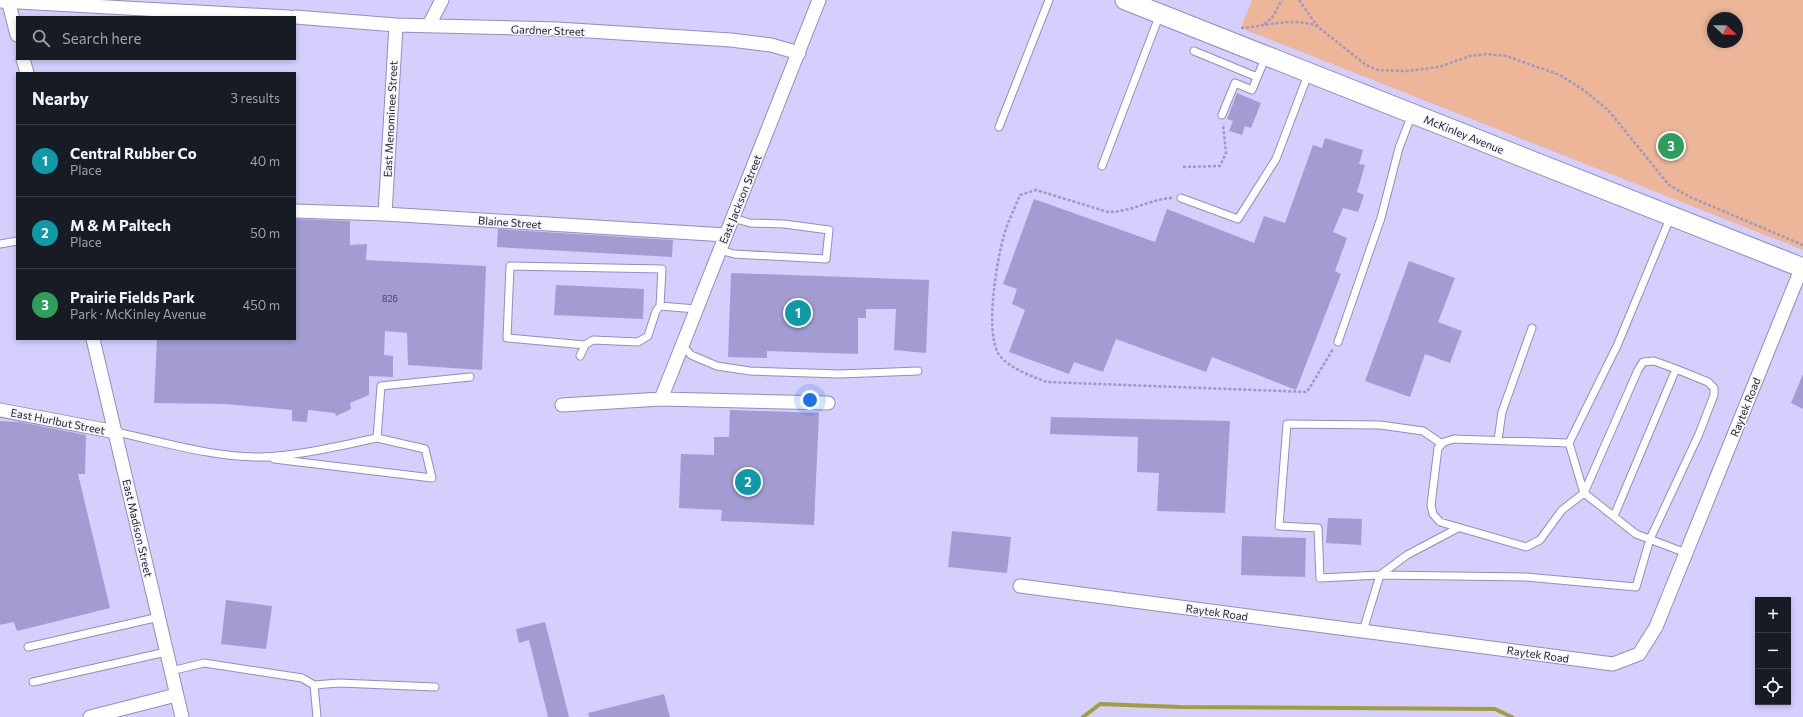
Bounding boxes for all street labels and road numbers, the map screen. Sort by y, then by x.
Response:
street label: Gardner Street [511,22,586,38]
street label: East Menominee Street [380,60,400,178]
street label: McKinley Avenue [1422,112,1506,156]
street label: East Jackson Street [716,152,765,246]
street label: Blaine Street [478,213,543,231]
street label: Raytek Road [1727,376,1763,438]
street label: East Hurlbut Street [10,405,107,437]
street label: East Madison Street [120,478,156,579]
street label: Raytek Road [1185,601,1249,623]
street label: Raytek Road [1506,643,1570,665]

